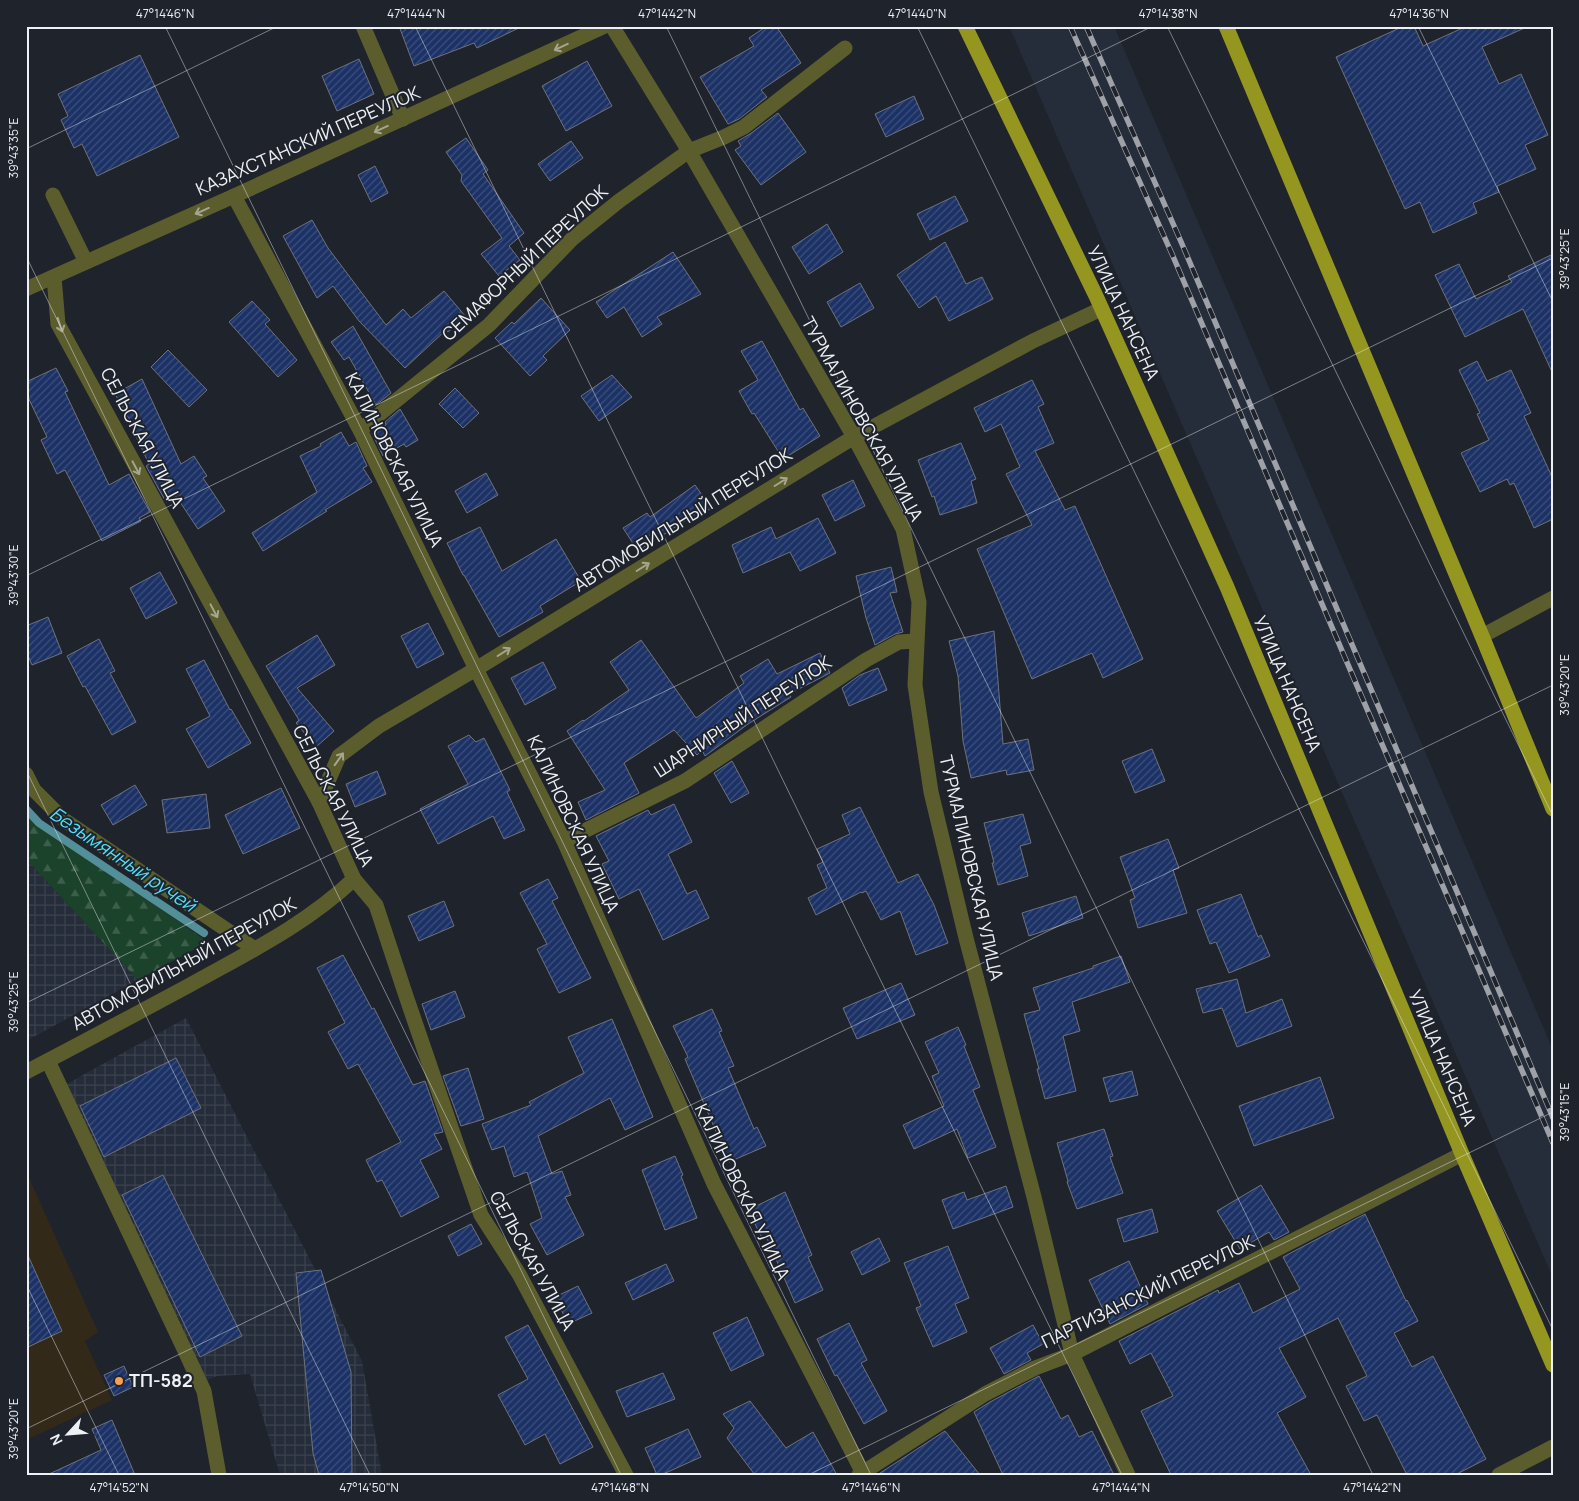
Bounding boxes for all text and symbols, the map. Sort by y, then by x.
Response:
text: 47°14'46"N [136,5,194,22]
text: 47°14'44"N [387,5,445,22]
text: 47°14'42"N [638,5,696,22]
text: 47°14'40"N [888,5,946,22]
text: 47°14'38"N [1139,5,1197,22]
text: 47°14'36"N [1389,5,1449,22]
one-way arrow [554,42,569,52]
street label: КАЗАХСТАНСКИЙ ПЕРЕУЛОК [192,80,424,200]
text: 39°43'35"E [5,117,22,178]
one-way arrow [374,124,389,134]
street label: СЕМАФОРНЫЙ ПЕРЕУЛОК [436,179,613,346]
one-way arrow [195,206,210,216]
text: 39°43'25"E [1556,228,1573,290]
street label: УЛИЦА НАНСЕНА [1082,241,1166,384]
street label: ТУРМАЛИНОВСКАЯ УЛИЦА [797,312,930,526]
one-way arrow [56,316,66,332]
street label: СЕЛЬСКАЯ УЛИЦА [96,363,190,512]
street label: КАЛИНОВСКАЯ УЛИЦА [340,368,450,552]
street label: АВТОМОБИЛЬНЫЙ ПЕРЕУЛОК [569,442,797,596]
one-way arrow [132,460,141,475]
one-way arrow [774,476,788,486]
text: 39°43'30"E [5,544,22,606]
one-way arrow [635,562,649,572]
one-way arrow [209,603,219,618]
street label: УЛИЦА НАНСЕНА [1248,612,1328,756]
one-way arrow [497,647,511,657]
street label: ШАРНИРНЫЙ ПЕРЕУЛОК [649,650,836,782]
text: 39°43'20"E [1556,654,1573,716]
street label: СЕЛЬСКАЯ УЛИЦА [288,721,380,871]
street label: КАЛИНОВСКАЯ УЛИЦА [522,731,626,917]
one-way arrow [334,752,345,766]
street label: ТУРМАЛИНОВСКАЯ УЛИЦА [934,753,1010,983]
water label: Безымянный ручей [45,800,203,919]
street label: АВТОМОБИЛЬНЫЙ ПЕРЕУЛОК [67,891,300,1035]
text: 39°43'25"E [5,971,22,1033]
street label: УЛИЦА НАНСЕНА [1403,986,1483,1130]
text: 39°43'15"E [1556,1082,1573,1141]
street label: КАЛИНОВСКАЯ УЛИЦА [690,1100,796,1284]
street label: СЕЛЬСКАЯ УЛИЦА [485,1187,581,1335]
street label: ПАРТИЗАНСКИЙ ПЕРЕУЛОК [1037,1229,1258,1353]
place label: ТП-582 [129,1368,193,1392]
marker: ТП-582 [113,1375,125,1387]
text: 39°43'20"E [5,1398,22,1460]
north arrow [42,1408,92,1458]
text: N [45,1431,67,1449]
text: 47°14'52"N [90,1479,148,1496]
text: 47°14'50"N [339,1479,399,1496]
text: 47°14'48"N [591,1479,649,1496]
text: 47°14'46"N [842,1479,900,1496]
text: 47°14'44"N [1092,1479,1150,1496]
text: 47°14'42"N [1343,1479,1401,1496]

